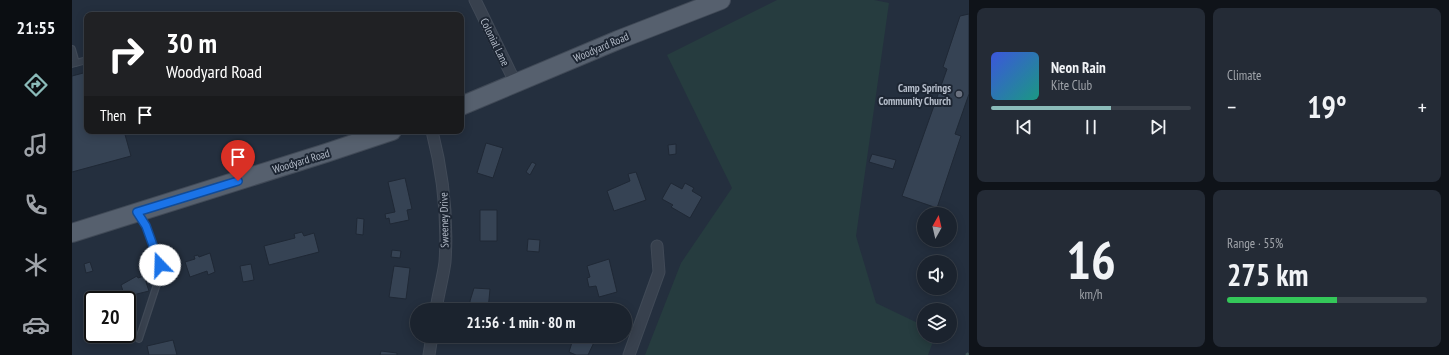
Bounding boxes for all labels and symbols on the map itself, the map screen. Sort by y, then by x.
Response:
street label: Colonial Lane [477,16,513,69]
street label: Woodyard Road [571,29,631,65]
place label: Camp Springs Community Church [878,81,951,108]
marker: Camp Springs Community Church [954,89,964,99]
pin [221,140,255,181]
street label: Woodyard Road [271,146,331,176]
street label: Sweeney Drive [437,192,451,248]
north arrow [917,207,957,247]
position arrow [139,244,181,286]
speed limit sign: 20 [84,291,136,343]

